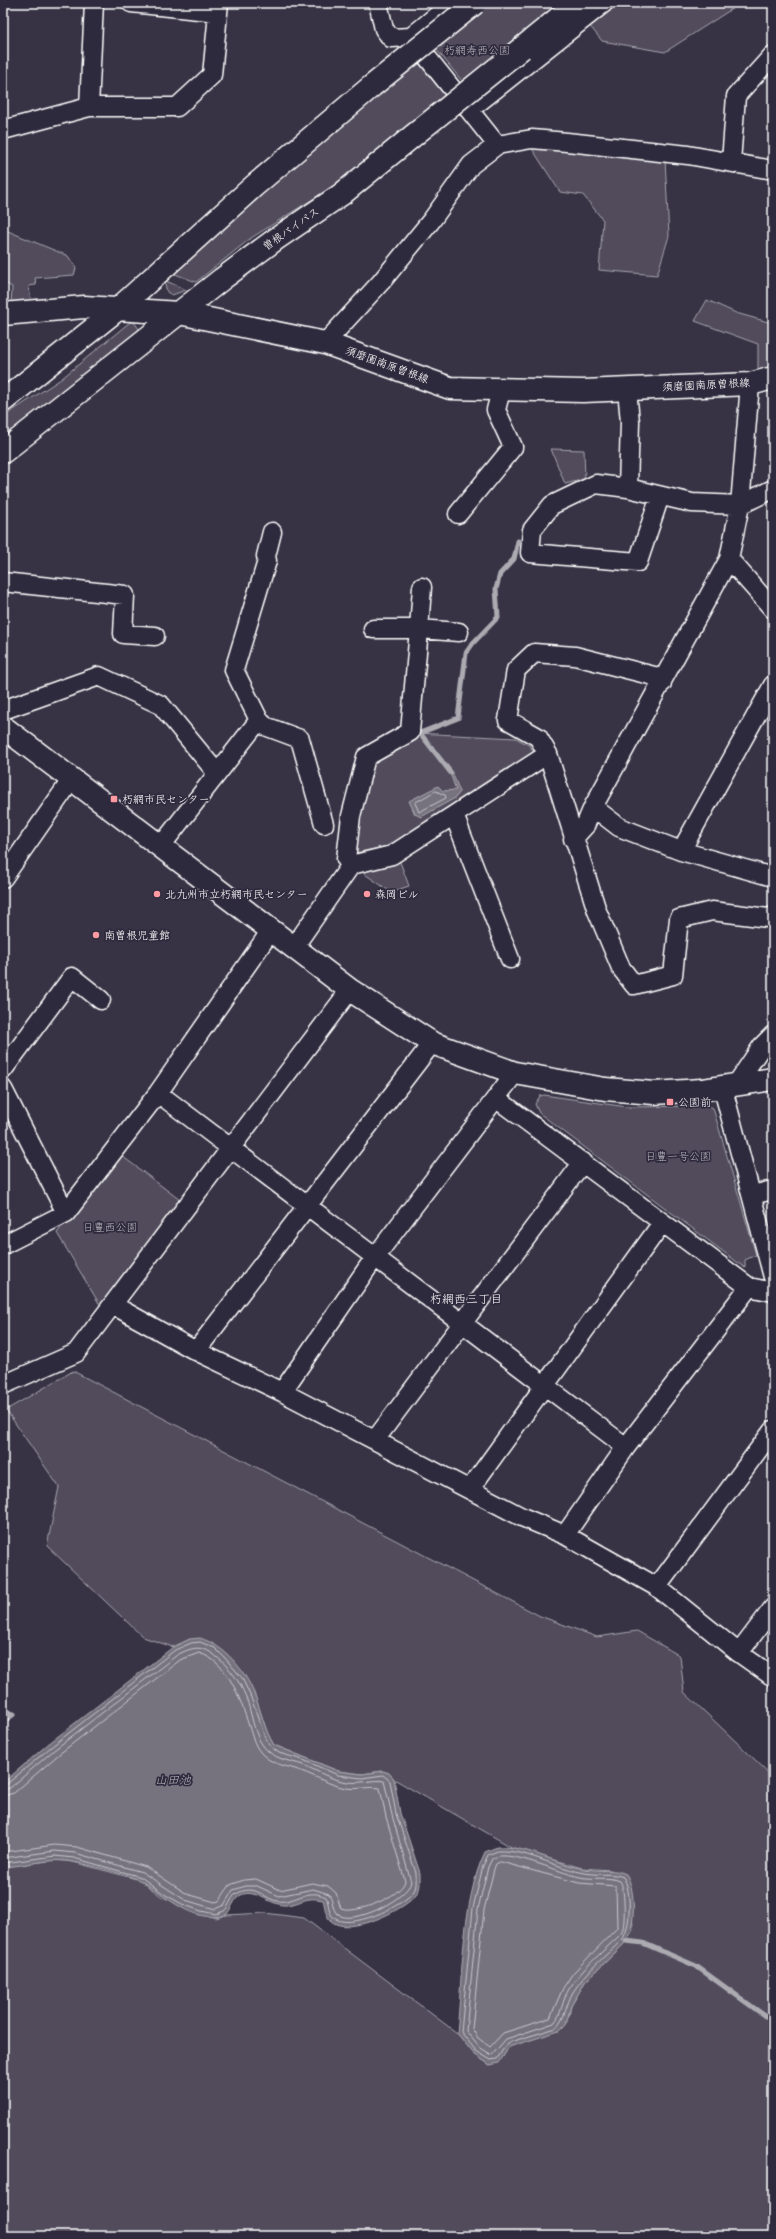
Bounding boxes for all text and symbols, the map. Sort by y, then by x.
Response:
park label: 朽網寿西公園 [444,43,510,58]
street label: 曽根バイパス [260,204,322,254]
street label: 須磨園南原曽根線 [343,343,431,387]
street label: 須磨園南原曽根線 [662,375,750,395]
place label: 朽網市民センター [122,792,210,807]
marker: 朽網市民センター [109,794,119,804]
place label: 北九州市立朽網市民センター [165,887,308,902]
place label: 森岡ビル [375,887,419,902]
marker: 北九州市立朽網市民センター [152,889,162,899]
marker: 森岡ビル [362,889,372,899]
place label: 南曽根児童館 [104,928,170,943]
marker: 南曽根児童館 [91,930,101,940]
place label: 公園前 [678,1095,711,1110]
marker: 公園前 [665,1097,675,1107]
park label: 日豊一号公園 [645,1149,711,1164]
park label: 日豊西公園 [83,1220,138,1235]
district label: 朽網西三丁目 [430,1291,502,1307]
water label: 山田池 [155,1772,192,1788]

